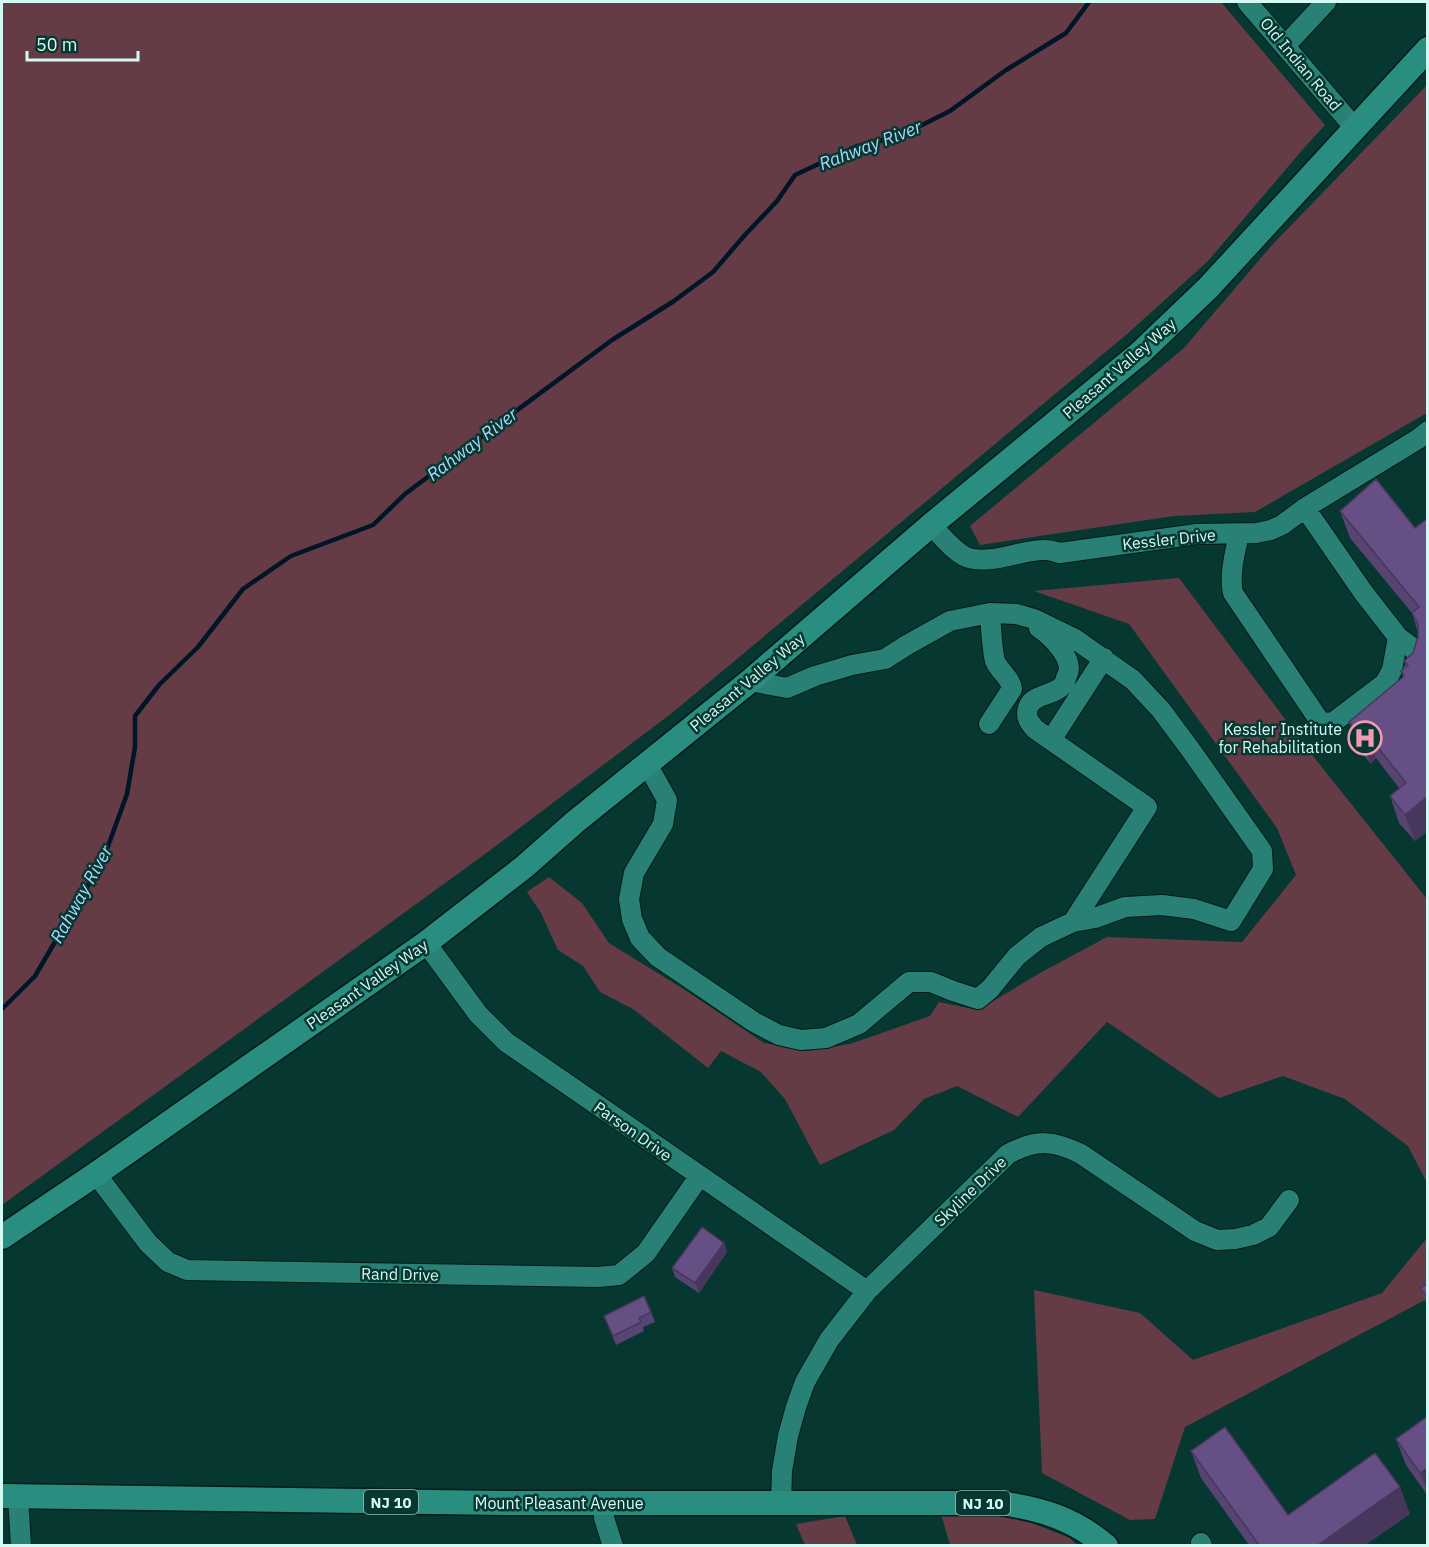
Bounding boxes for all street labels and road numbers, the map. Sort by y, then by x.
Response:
street label: Old Indian Road [1256,13,1346,115]
street label: Pleasant Valley Way [1058,313,1180,423]
street label: Kessler Drive [1121,524,1217,554]
street label: Pleasant Valley Way [686,628,808,736]
street label: Pleasant Valley Way [302,935,432,1033]
street label: Parson Drive [590,1097,676,1165]
street label: Skyline Drive [930,1151,1010,1230]
street label: Rand Drive [361,1263,439,1285]
road number: NJ 10 [364,1490,418,1514]
road number: NJ 10 [956,1491,1010,1515]
street label: Mount Pleasant Avenue [474,1493,644,1513]

